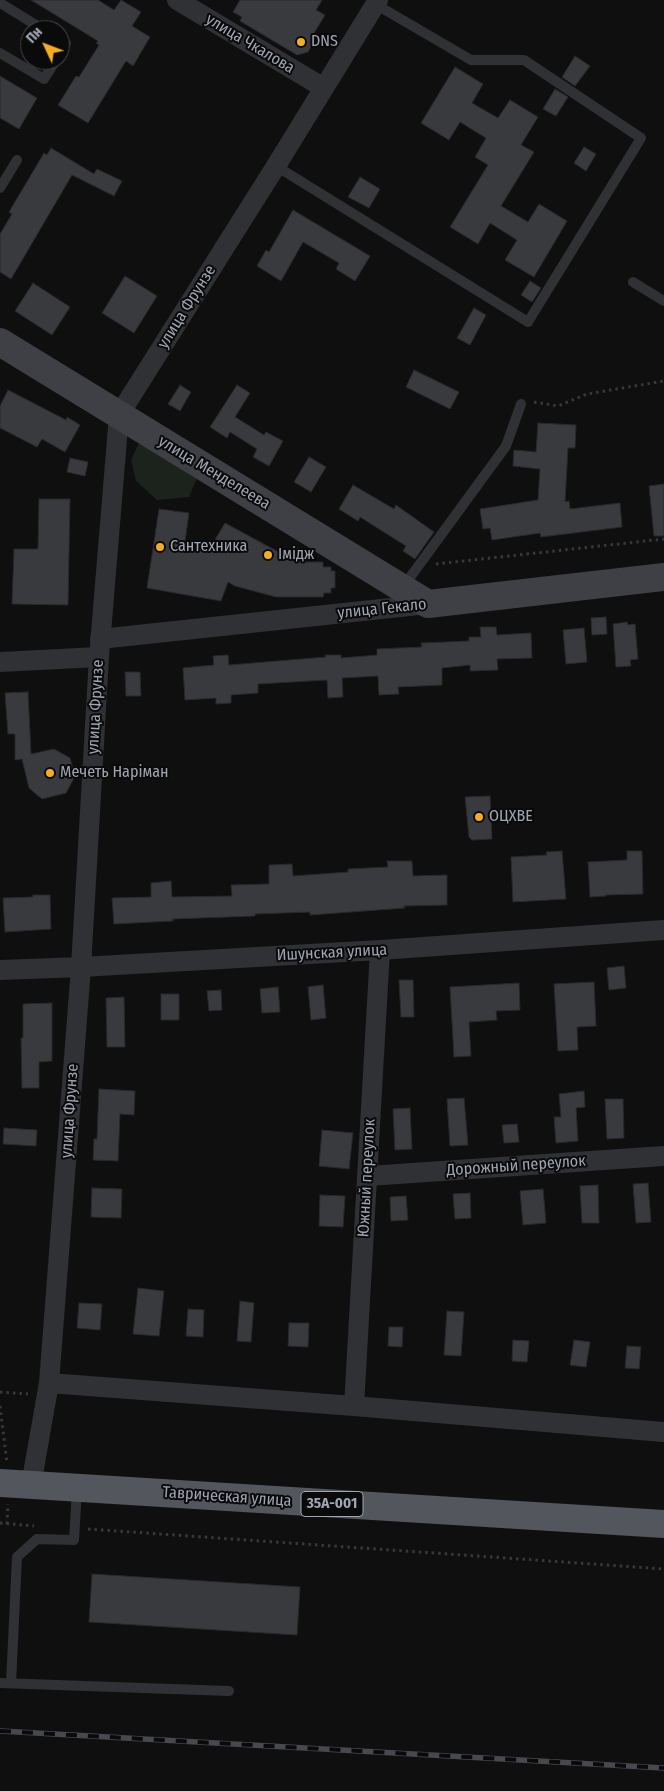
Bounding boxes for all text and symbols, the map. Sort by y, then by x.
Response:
street label: улица Чкалова [202,10,298,78]
north arrow [20,20,70,70]
text: Пн [23,24,46,47]
place label: DNS [311,32,338,52]
marker: DNS [295,36,307,48]
street label: улица Фрунзе [154,262,220,352]
street label: улица Менделеева [155,432,273,514]
place label: Сантехника [170,537,247,557]
marker: Сантехника [154,541,166,553]
place label: Імідж [278,545,314,565]
marker: Імідж [262,549,274,561]
street label: улица Гекало [337,595,427,623]
street label: улица Фрунзе [84,659,108,755]
place label: Мечеть Наріман [60,763,169,783]
marker: Мечеть Наріман [44,767,56,779]
place label: ОЦХВЕ [489,807,533,827]
marker: ОЦХВЕ [473,811,485,823]
street label: Ишунская улица [276,941,388,965]
street label: улица Фрунзе [57,1063,83,1159]
street label: Южный переулок [354,1118,380,1238]
street label: Дорожный переулок [446,1152,586,1180]
street label: Таврическая улица [162,1483,292,1511]
road number: 35А-001 [301,1492,363,1516]

